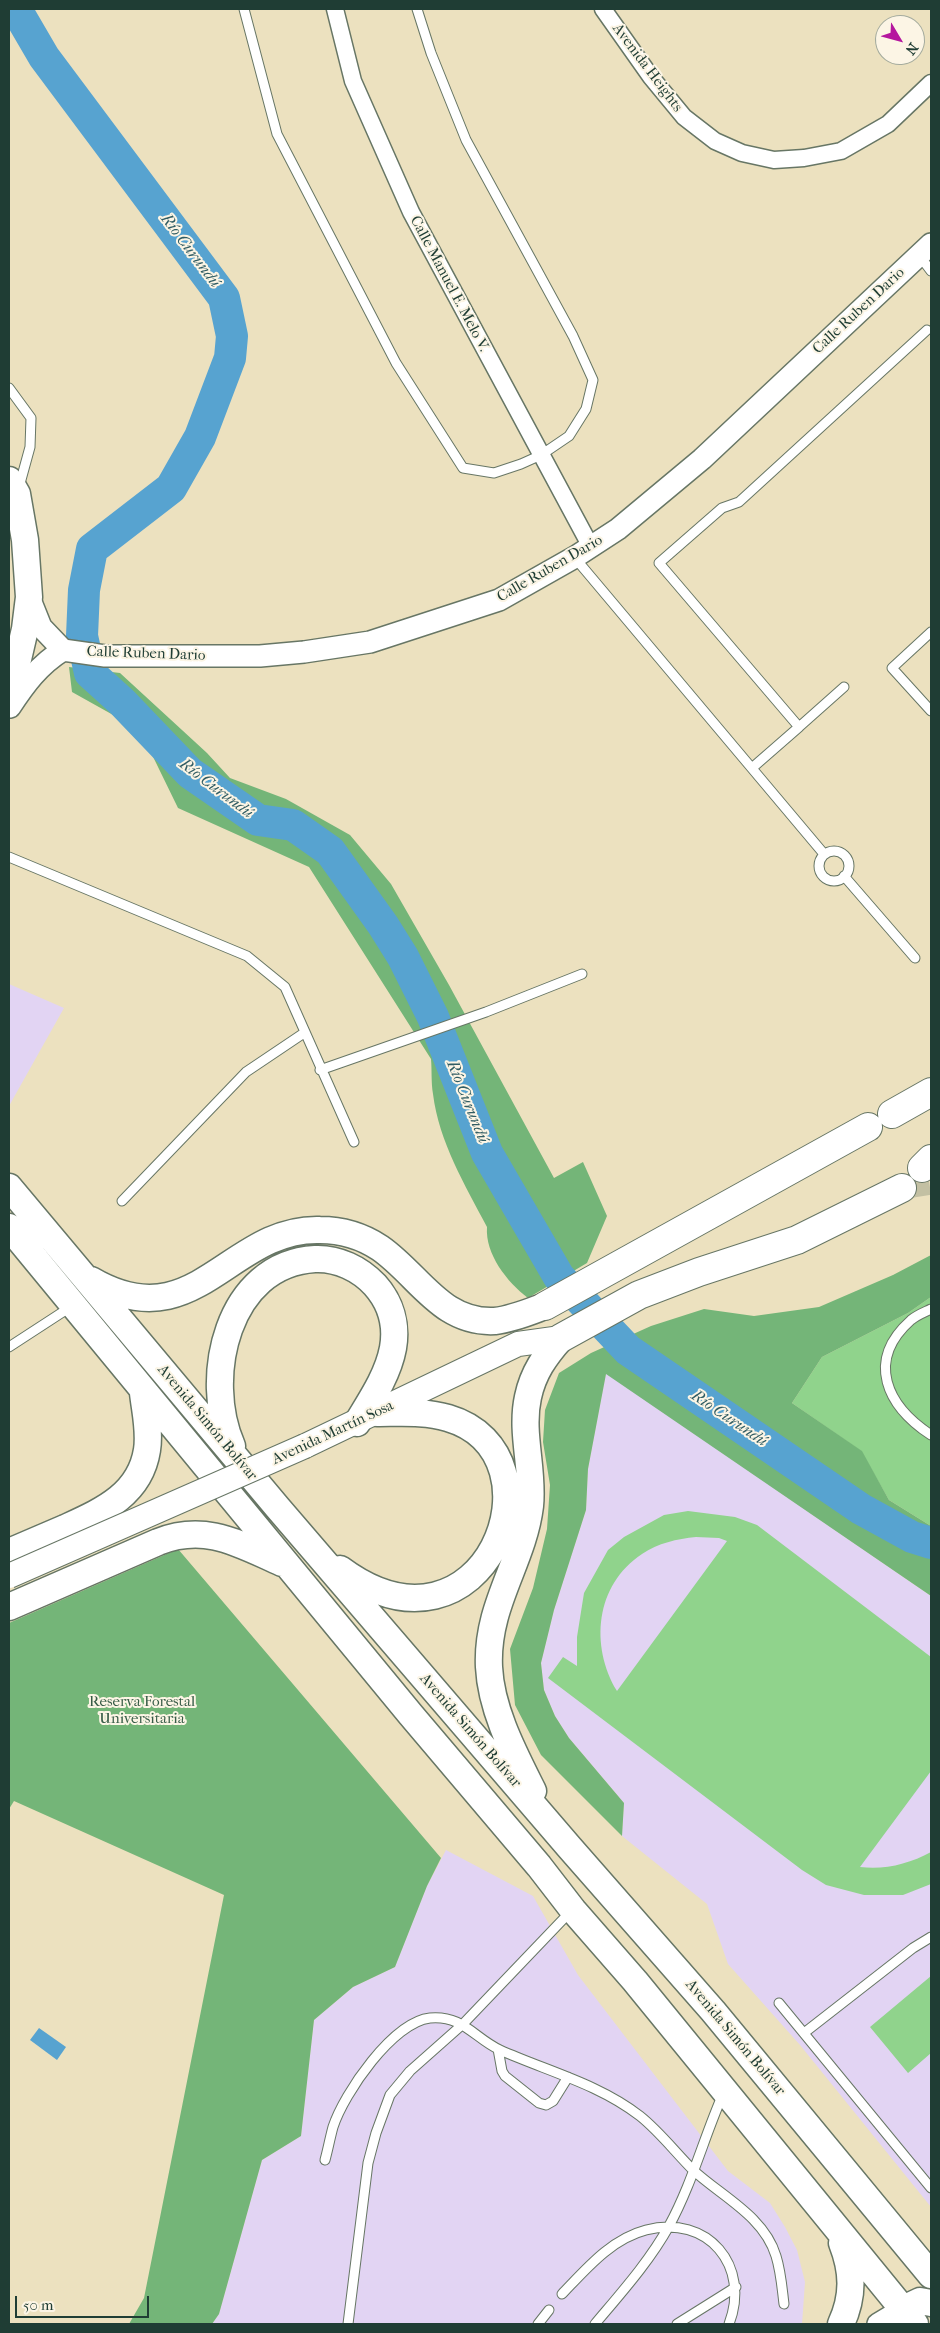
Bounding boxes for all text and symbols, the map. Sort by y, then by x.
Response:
north arrow [875,15,925,65]
street label: Avenida Heights [608,20,686,116]
text: N [902,39,922,58]
water label: Río Curundú [156,210,224,292]
street label: Calle Manuel E. Melo V. [406,213,492,355]
street label: Calle Ruben Dario [809,264,909,358]
street label: Calle Ruben Dario [494,532,606,606]
street label: Calle Ruben Dario [86,643,206,665]
water label: Río Curundú [175,755,257,823]
water label: Río Curundú [442,1058,492,1146]
street label: Avenida Simón Bolívar [153,1361,261,1485]
water label: Río Curundú [687,1387,771,1451]
street label: Avenida Martín Sosa [269,1397,397,1469]
street label: Avenida Simón Bolívar [415,1670,525,1792]
park label: Reserva Forestal Universitaria [89,1693,195,1728]
street label: Avenida Simón Bolívar [681,1976,789,2100]
scale bar [18,2286,151,2318]
text: 50 m [23,2296,53,2314]

